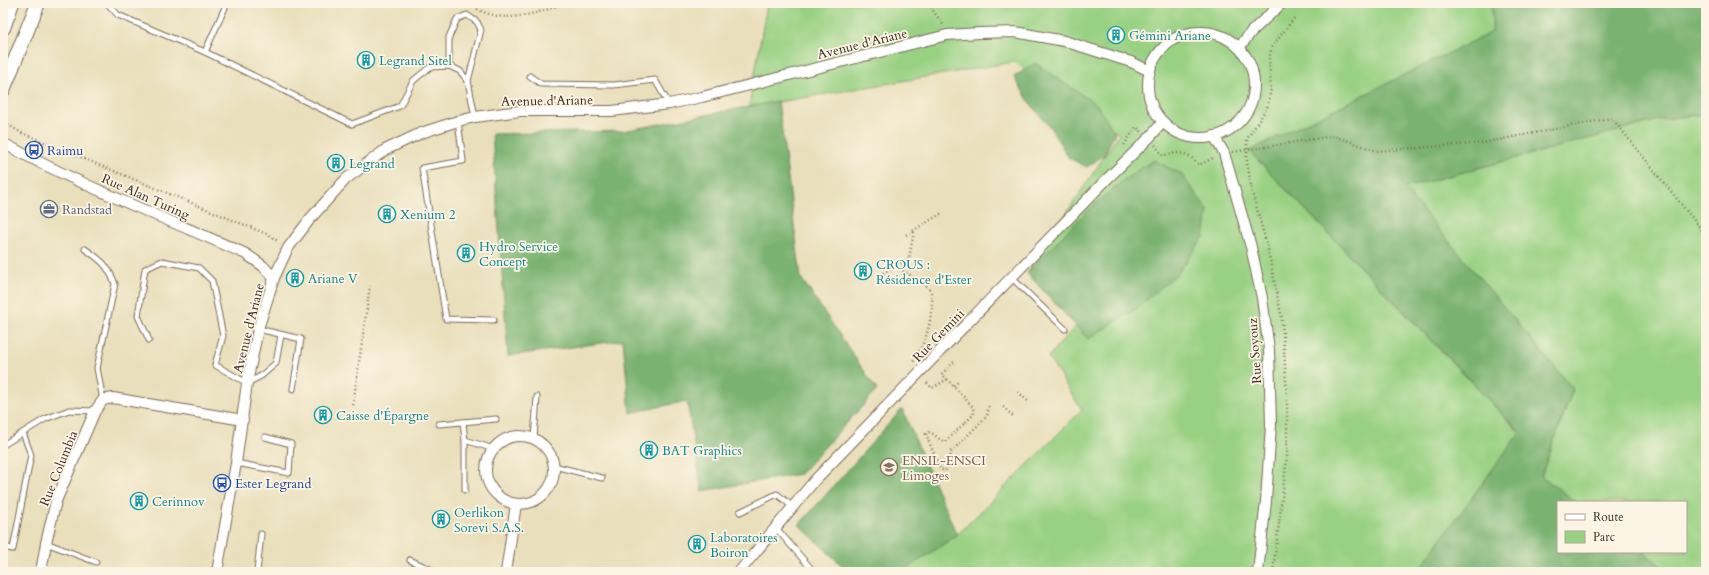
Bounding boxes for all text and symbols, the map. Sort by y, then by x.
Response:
street label: Avenue d'Ariane [815,24,909,64]
building icon: Gémini Ariane [1106,25,1126,45]
place label: Gémini Ariane [1129,27,1211,45]
building icon: Legrand Sitel [356,50,376,70]
place label: Legrand Sitel [379,52,452,70]
street label: Avenue d'Ariane [501,91,593,111]
bus stop icon: Raimu [24,140,44,160]
place label: Raimu [47,142,83,160]
building icon: Legrand [326,153,346,173]
place label: Legrand [349,155,395,173]
street label: Rue Alan Turing [99,170,193,225]
office icon: Randstad [39,199,59,219]
place label: Randstad [62,201,112,219]
building icon: Xenium 2 [377,204,397,224]
place label: Xenium 2 [400,206,456,224]
place label: Hydro Service Concept [479,238,558,271]
building icon: Hydro Service Concept [456,243,476,263]
place label: CROUS : Résidence d'Ester [876,256,972,289]
building icon: CROUS : Résidence d'Ester [853,261,873,281]
building icon: Ariane V [285,268,305,288]
place label: Ariane V [308,270,358,288]
street label: Avenue d'Ariane [229,281,269,375]
street label: Rue Gemini [909,305,969,366]
street label: Rue Soyouz [1244,317,1266,384]
building icon: Caisse d'Épargne [313,405,333,425]
place label: Caisse d'Épargne [336,407,429,425]
street label: Rue Columbia [36,427,82,509]
building icon: BAT Graphics [639,440,659,460]
place label: BAT Graphics [662,442,742,460]
place label: ENSIL-ENSCI Limoges [902,452,986,485]
school or university icon: ENSIL-ENSCI Limoges [879,457,899,477]
bus stop icon: Ester Legrand [212,473,232,493]
place label: Ester Legrand [235,475,311,493]
building icon: Cerinnov [129,491,149,511]
place label: Cerinnov [152,493,205,511]
legend [1557,501,1687,553]
place label: Oerlikon Sorevi S.A.S. [454,504,524,537]
building icon: Oerlikon Sorevi S.A.S. [431,509,451,529]
text: Route [1593,509,1624,525]
place label: Laboratoires Boiron [710,529,778,562]
text: Parc [1593,529,1616,545]
building icon: Laboratoires Boiron [687,534,707,554]

